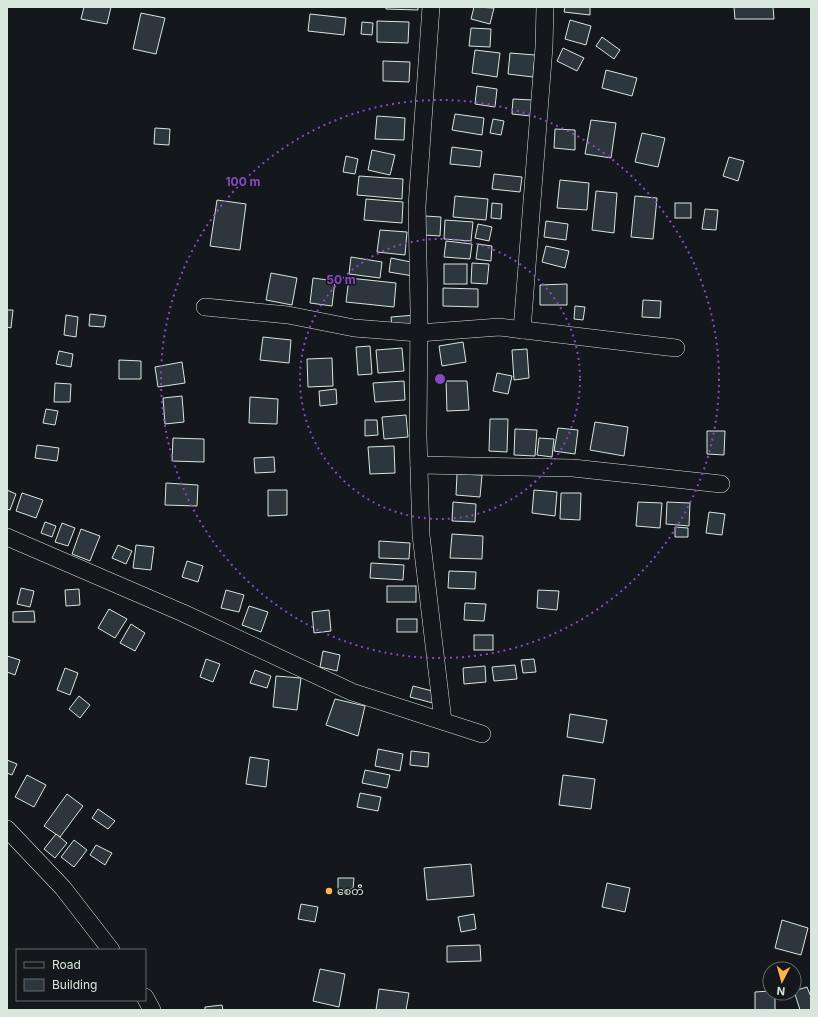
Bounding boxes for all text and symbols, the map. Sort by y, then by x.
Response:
text: 100 m [225,174,261,189]
text: 50 m [326,272,356,287]
centre of rings [433,372,447,386]
place label: စေတီ [337,884,364,898]
marker: စေတီ [324,886,334,896]
legend [16,949,146,1001]
text: Road [52,957,81,972]
north arrow [762,961,802,1001]
text: Building [52,977,97,992]
text: N [776,984,786,998]

